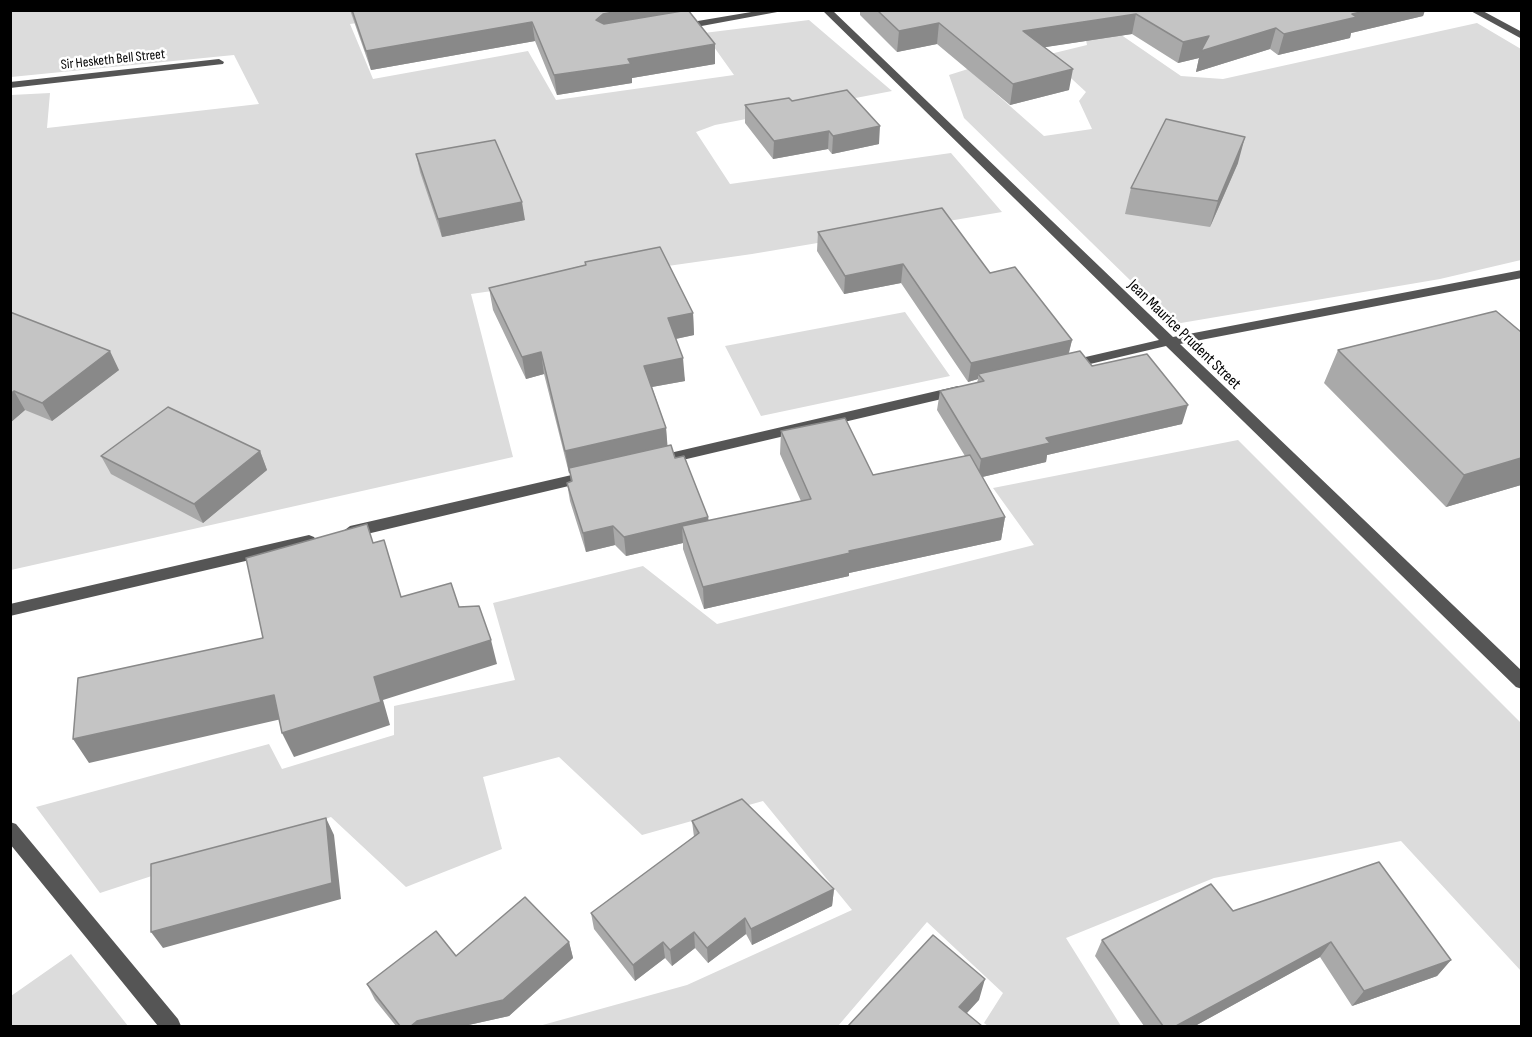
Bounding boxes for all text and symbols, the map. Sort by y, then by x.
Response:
street label: Sir Hesketh Bell Street [60,46,166,74]
street label: Jean Maurice Prudent Street [1123,276,1245,394]

